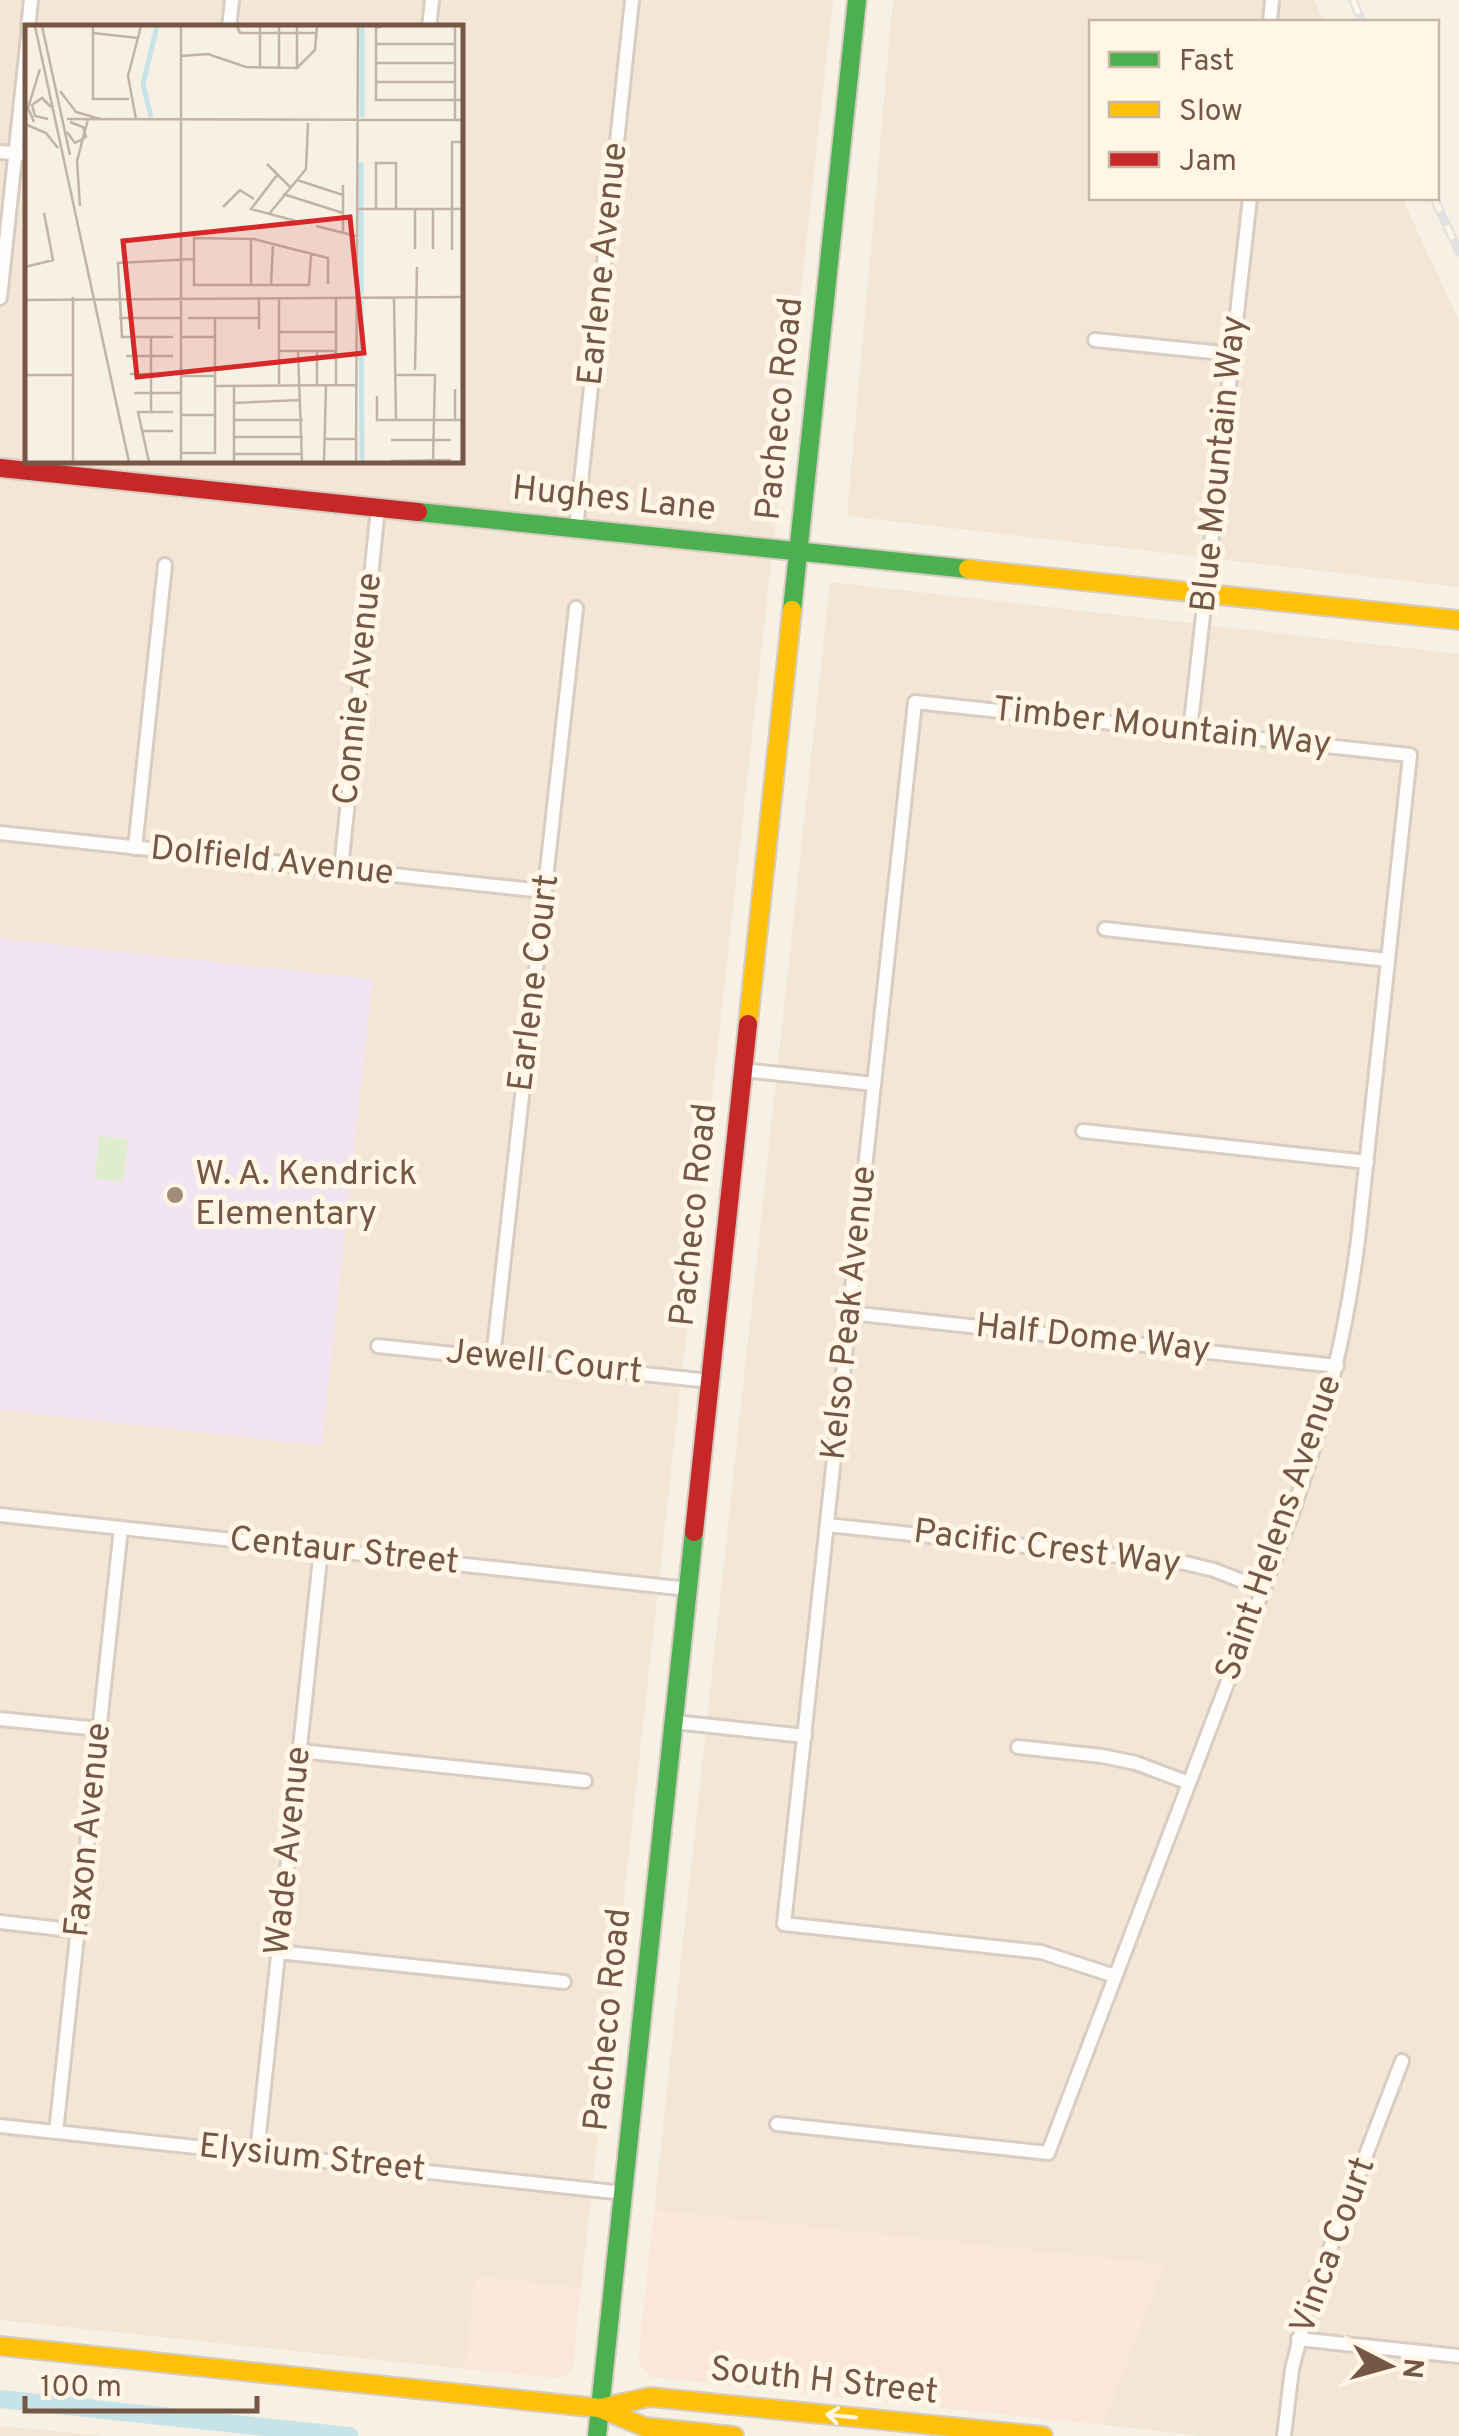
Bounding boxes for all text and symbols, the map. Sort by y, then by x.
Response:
legend [1089,20,1439,200]
inset map [25,25,462,462]
text: Fast [1179,44,1234,81]
text: Slow [1179,94,1243,131]
street label: Earlene Avenue [569,140,639,388]
text: Jam [1179,144,1237,181]
street label: Pacheco Road [747,295,815,523]
street label: Blue Mountain Way [1183,313,1257,615]
street label: Hughes Lane [510,467,718,533]
street label: Connie Avenue [325,571,393,807]
street label: Timber Mountain Way [991,688,1333,768]
street label: Dolfield Avenue [148,827,396,897]
street label: Earlene Court [500,872,570,1094]
street label: Pacheco Road [661,1101,729,1329]
place label: W. A. Kendrick Elementary [195,1153,417,1237]
street label: Kelso Peak Avenue [813,1164,887,1462]
marker: W. A. Kendrick Elementary [164,1184,186,1206]
street label: Half Dome Way [973,1305,1213,1373]
street label: Jewell Court [444,1331,644,1395]
street label: Saint Helens Avenue [1207,1369,1353,1687]
street label: Pacific Crest Way [911,1511,1183,1587]
street label: Centaur Street [227,1518,461,1586]
street label: Faxon Avenue [56,1720,122,1940]
street label: Wade Avenue [256,1744,322,1958]
street label: Pacheco Road [575,1906,643,2134]
street label: Elysium Street [197,2125,427,2193]
street label: Vinca Court [1282,2151,1386,2341]
north arrow [1339,2316,1439,2416]
street label: South H Street [708,2348,940,2416]
scale bar [25,2351,258,2413]
text: N [1392,2356,1430,2380]
text: 100 m [40,2370,122,2407]
one-way arrow [826,2406,858,2425]

